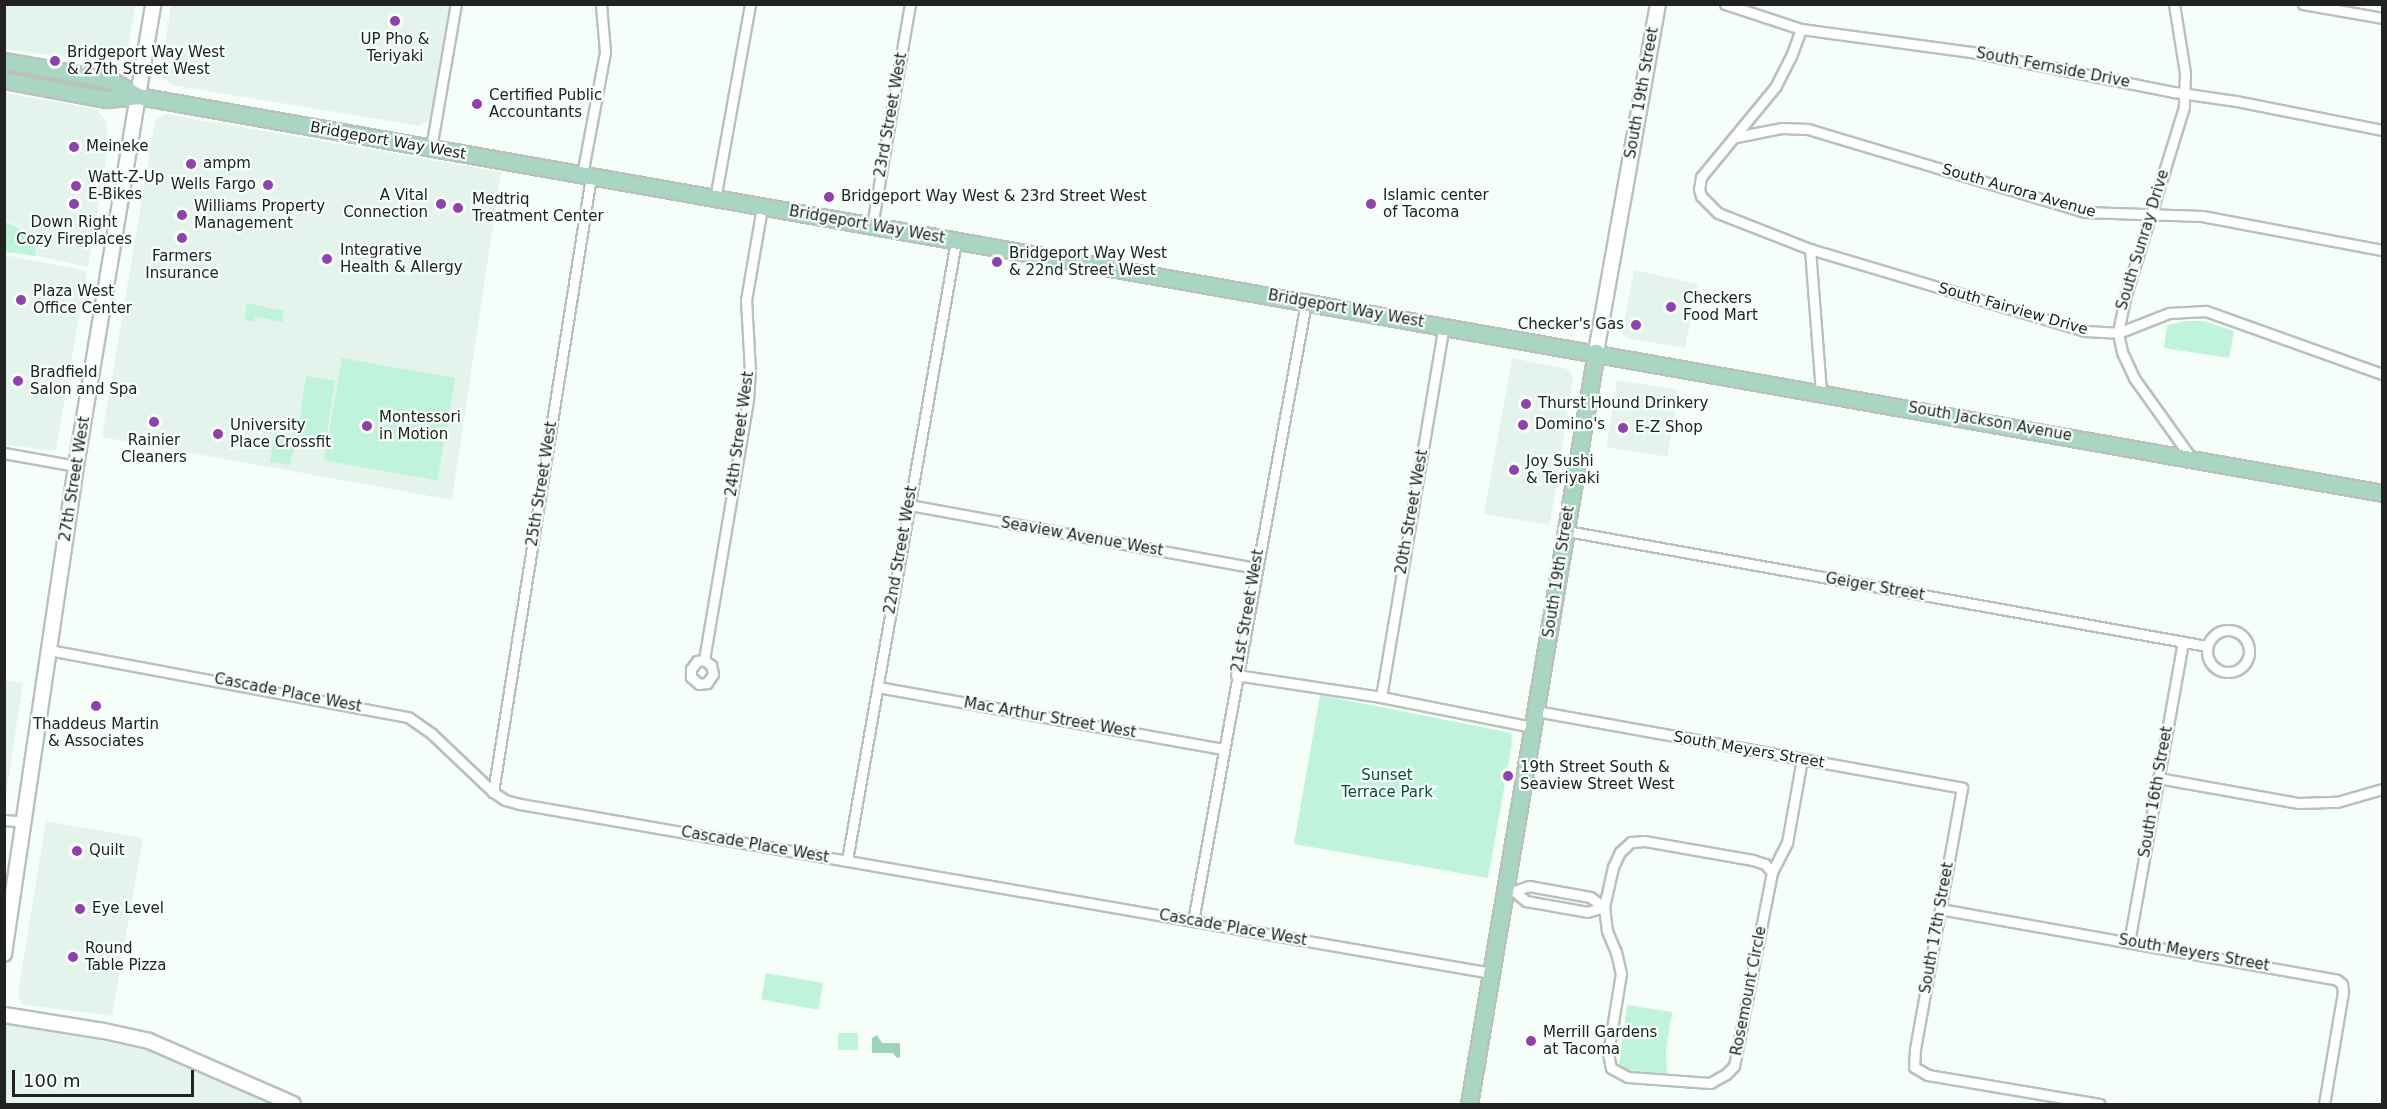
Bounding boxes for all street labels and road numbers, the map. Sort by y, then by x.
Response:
street label: South 19th Street [1622,26,1662,160]
street label: South Fernside Drive [1975,44,2131,92]
street label: 23rd Street West [871,51,911,179]
street label: Bridgeport Way West [309,118,467,164]
street label: South Aurora Avenue [1940,160,2098,222]
street label: South Sunray Drive [2113,168,2173,312]
street label: Bridgeport Way West [788,202,946,248]
street label: South Fairview Drive [1936,279,2090,339]
street label: Bridgeport Way West [1267,286,1425,332]
street label: 24th Street West [722,370,758,498]
street label: South Jackson Avenue [1907,399,2073,445]
street label: 27th Street West [56,415,94,543]
street label: 25th Street West [523,420,561,548]
street label: 20th Street West [1392,448,1432,576]
street label: 22nd Street West [881,484,921,616]
street label: South 19th Street [1540,505,1578,639]
street label: Seaview Avenue West [999,514,1165,560]
street label: 21st Street West [1228,548,1268,674]
street label: Geiger Street [1824,569,1926,605]
street label: Cascade Place West [213,670,363,716]
street label: Mac Arthur Street West [962,694,1138,742]
street label: South 16th Street [2136,725,2176,859]
street label: South Meyers Street [1672,728,1826,772]
street label: Cascade Place West [680,823,830,867]
street label: South 17th Street [1917,861,1957,995]
street label: Cascade Place West [1158,906,1308,950]
street label: Rosemount Circle [1728,925,1770,1057]
street label: South Meyers Street [2117,931,2271,975]

